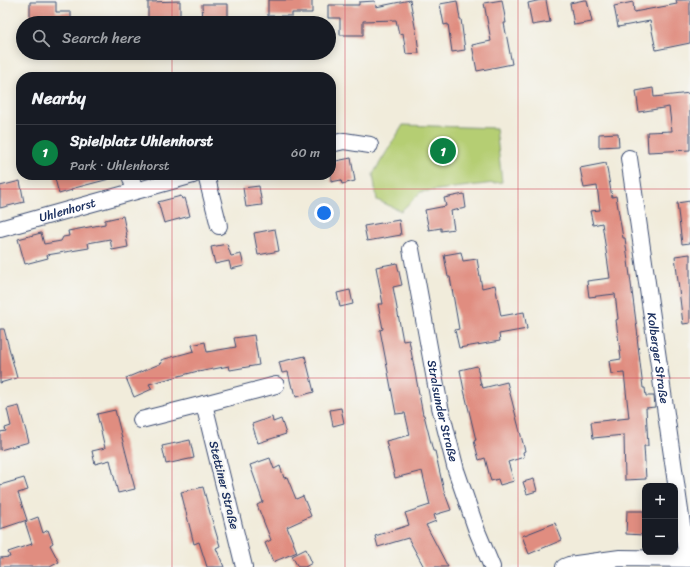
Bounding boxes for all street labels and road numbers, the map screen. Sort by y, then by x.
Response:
street label: Uhlenhorst [37,192,98,229]
street label: Kolberger Straße [640,311,675,405]
street label: Stralsunder Straße [421,358,465,464]
street label: Stettiner Straße [202,438,246,532]

